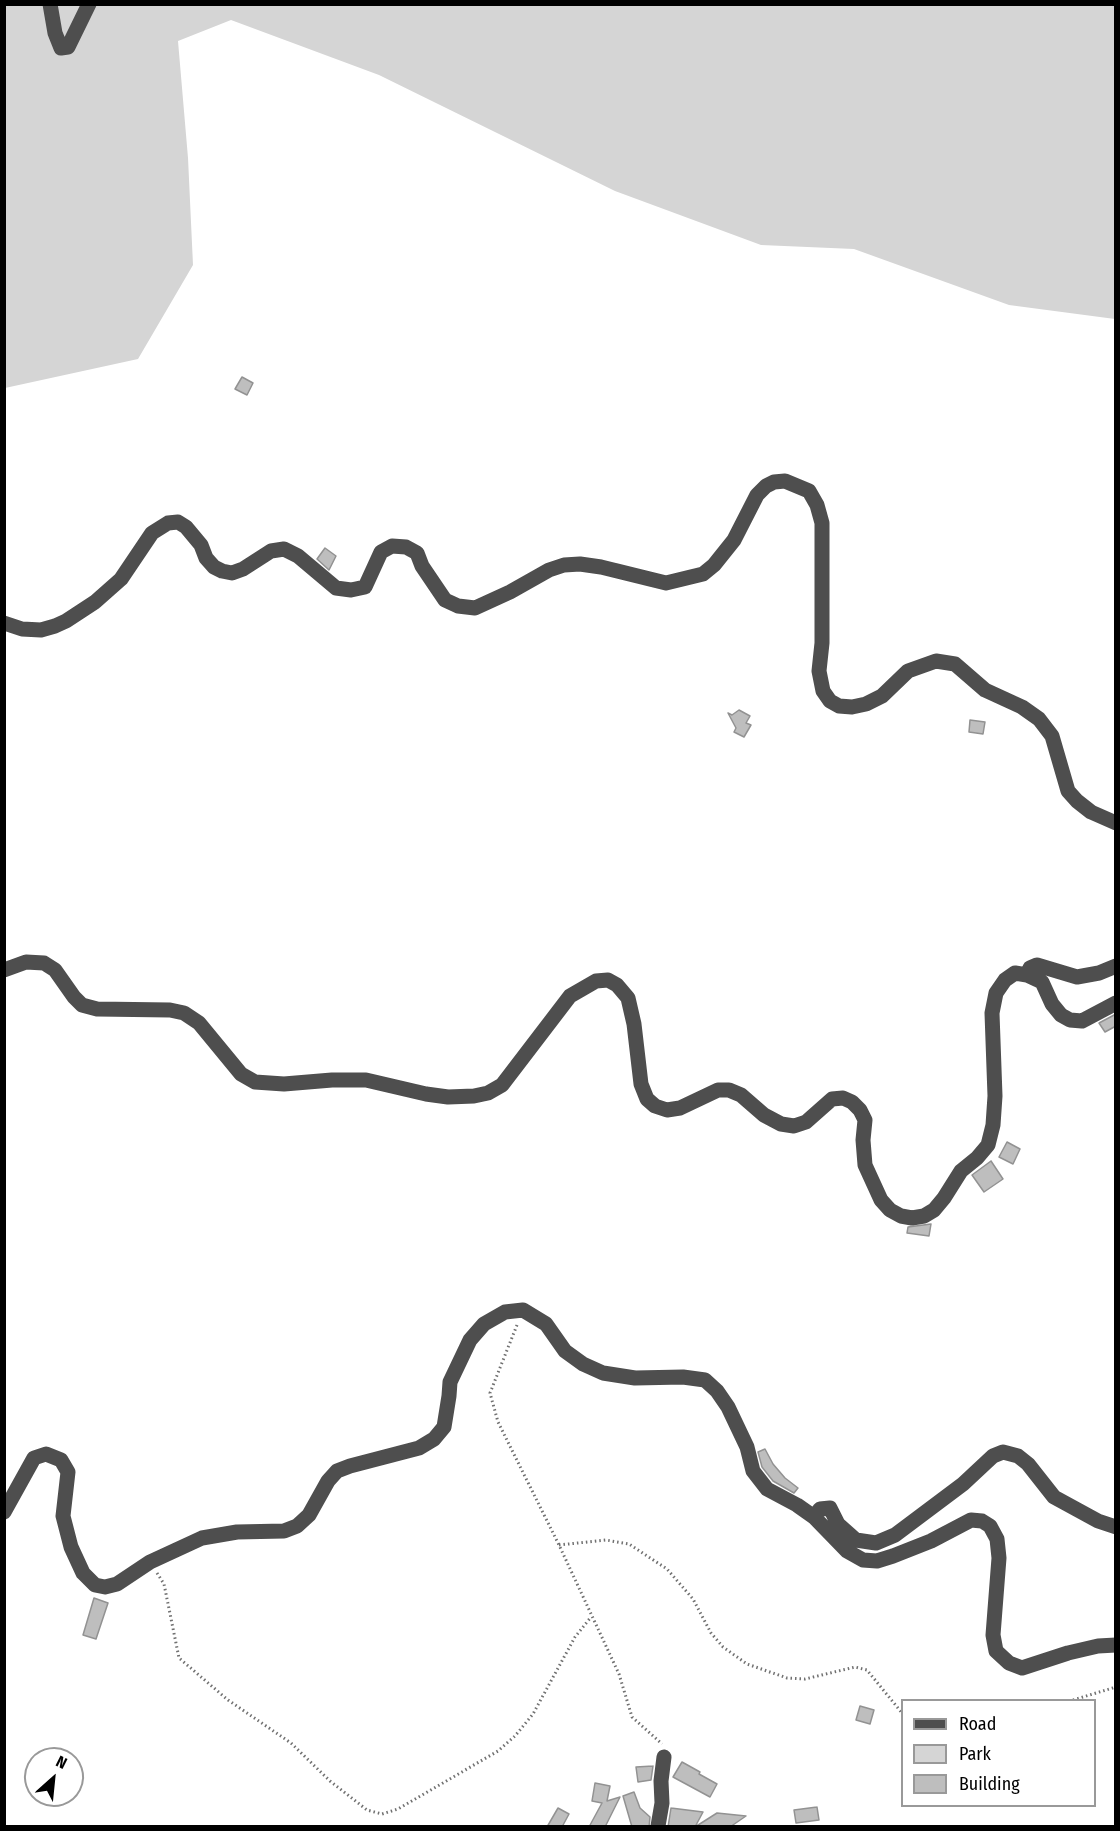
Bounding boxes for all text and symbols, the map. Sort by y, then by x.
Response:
legend [901,1699,1096,1807]
text: Road [959,1713,996,1735]
text: Park [959,1743,991,1765]
north arrow [24,1747,84,1807]
text: N [53,1752,70,1773]
text: Building [959,1773,1020,1795]

